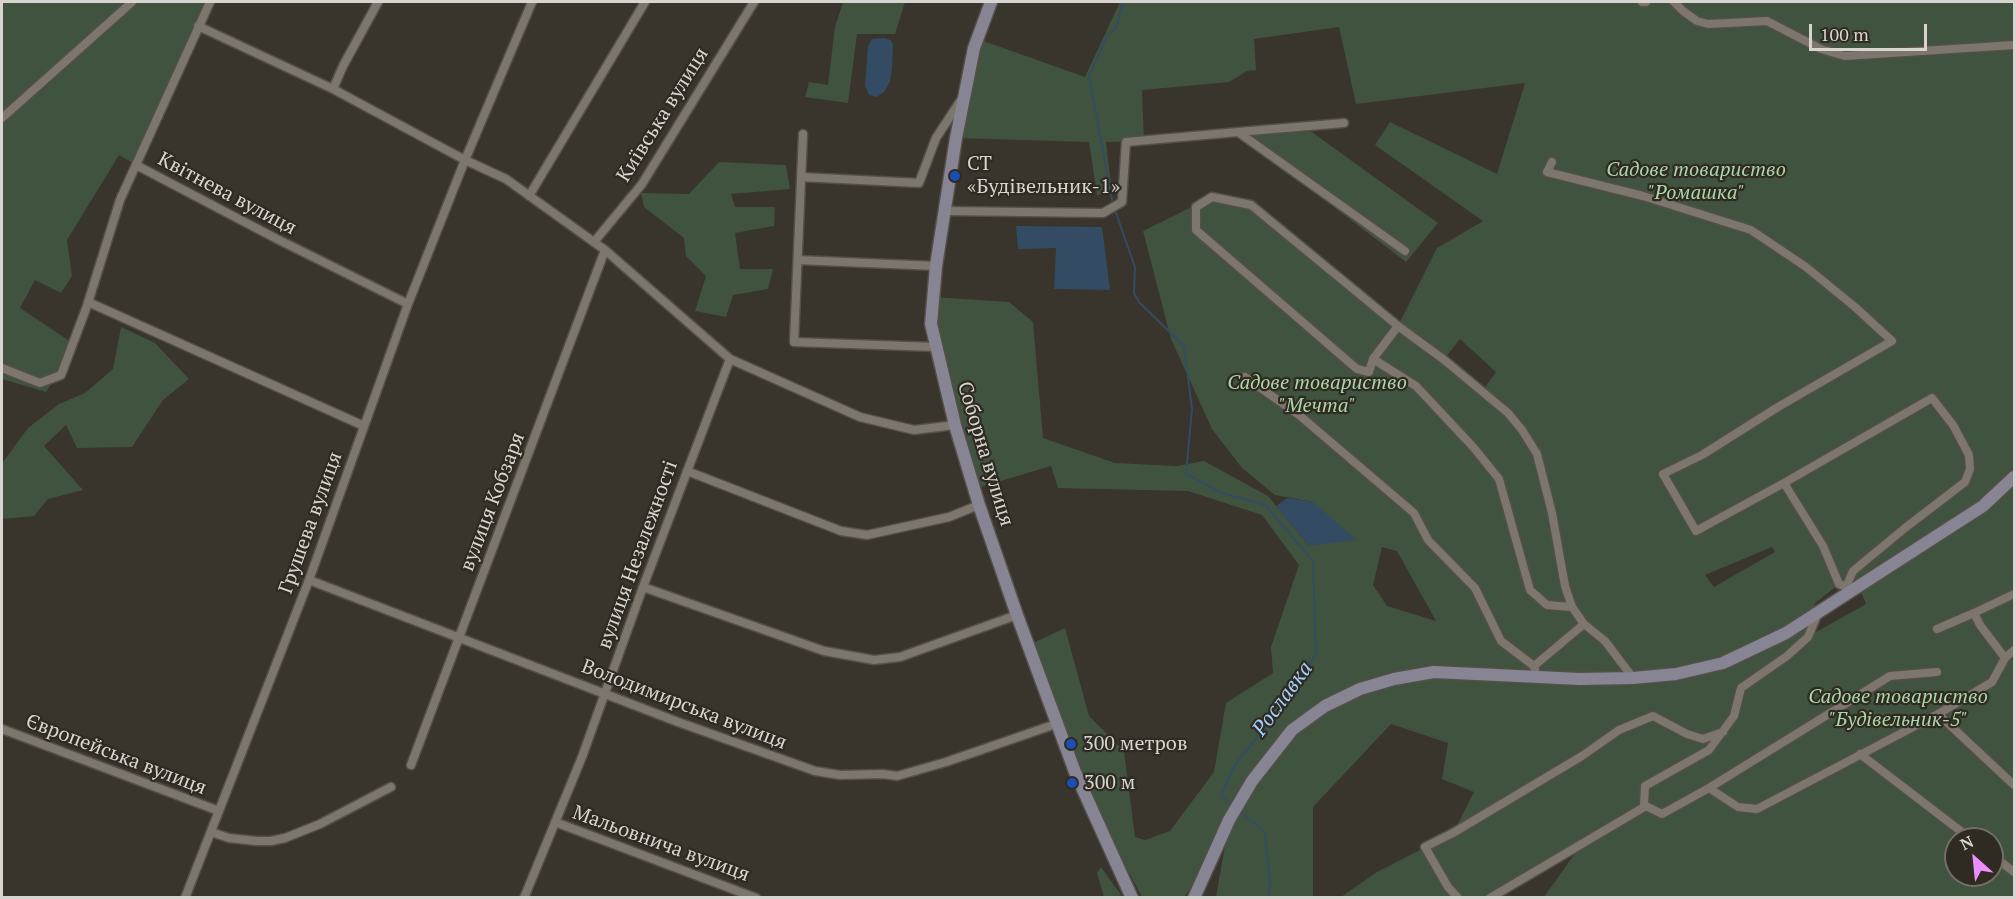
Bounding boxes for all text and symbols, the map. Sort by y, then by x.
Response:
scale bar [1812,12,1930,50]
text: 100 m [1820,22,1869,46]
street label: Київська вулиця [612,43,714,187]
street label: Квітнева вулиця [154,147,300,241]
place label: СТ «Будівельник-1» [967,152,1120,199]
park label: Садове товариство "Ромашка" [1606,158,1786,205]
marker: СТ «Будівельник-1» [948,169,962,183]
park label: Садове товариство "Мечта" [1227,371,1407,418]
street label: Соборна вулиця [952,379,1018,529]
street label: вулиця Кобзаря [456,429,530,575]
street label: Грушева вулиця [274,449,348,597]
street label: вулиця Незалежності [593,458,683,652]
street label: Володимирська вулиця [578,655,790,755]
water label: Рославка [1248,657,1318,741]
park label: Садове товариство "Будівельник-5" [1808,685,1988,732]
street label: Європейська вулиця [22,709,210,801]
place label: 300 метров [1083,732,1187,756]
marker: 300 метров [1064,737,1078,751]
place label: 300 м [1084,771,1136,795]
marker: 300 м [1065,776,1079,790]
street label: Мальовнича вулиця [569,801,753,887]
north arrow [1944,827,2004,887]
text: N [1956,830,1977,855]

